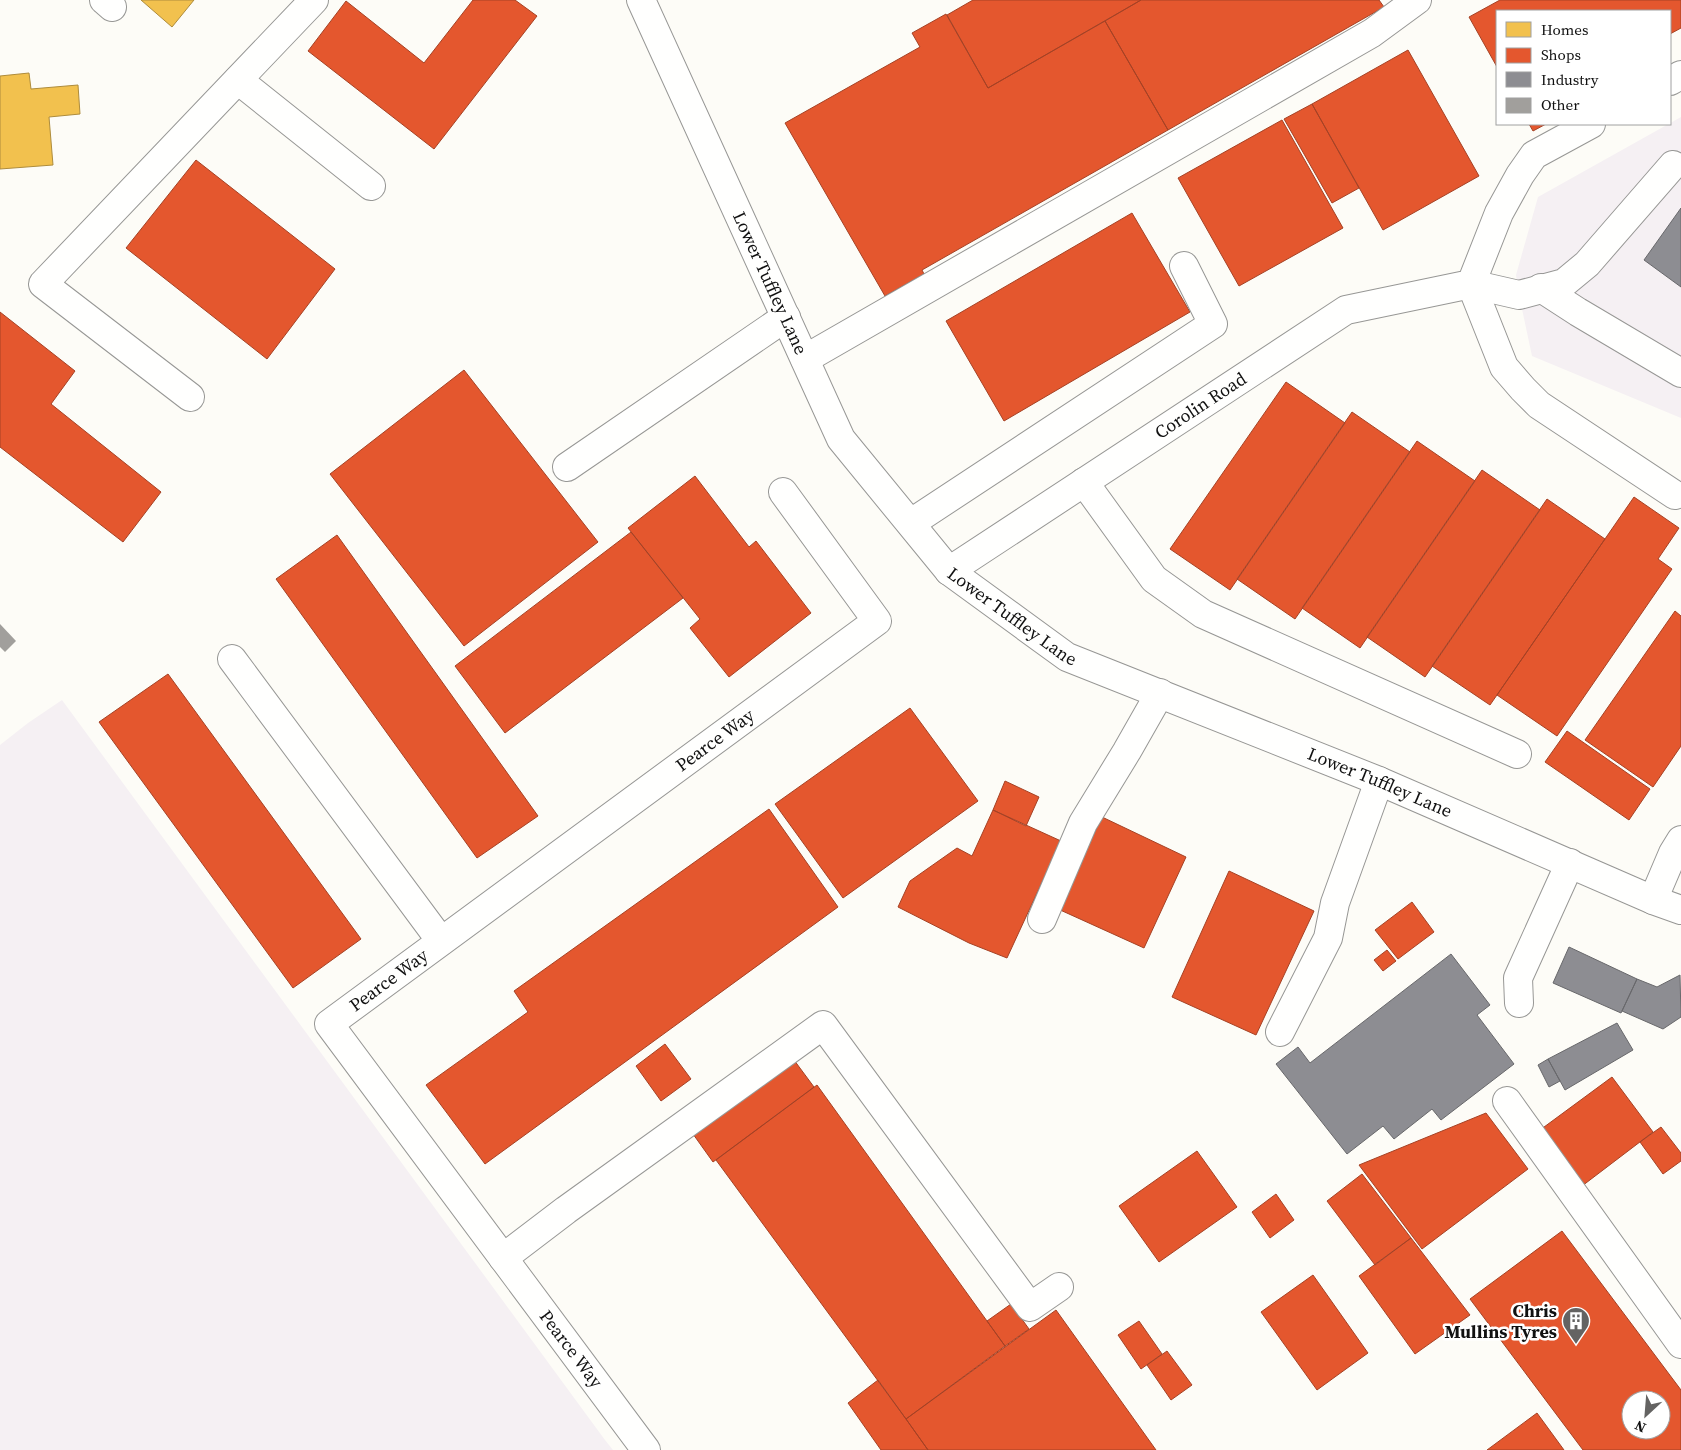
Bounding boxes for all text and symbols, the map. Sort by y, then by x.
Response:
legend [1496,10,1671,125]
text: Homes [1541,19,1588,40]
text: Shops [1541,44,1581,65]
text: Industry [1541,69,1599,90]
text: Other [1541,94,1580,115]
street label: Lower Tuffley Lane [727,207,814,358]
street label: Corolin Road [1149,366,1251,445]
street label: Lower Tuffley Lane [943,561,1080,672]
street label: Pearce Way [670,702,760,777]
street label: Lower Tuffley Lane [1304,741,1456,823]
street label: Pearce Way [344,942,433,1017]
place label: Chris Mullins Tyres [1444,1298,1557,1344]
street label: Pearce Way [534,1305,609,1393]
building icon: Chris Mullins Tyres [1561,1306,1591,1345]
north arrow [1621,1390,1671,1440]
text: N [1631,1415,1649,1438]

